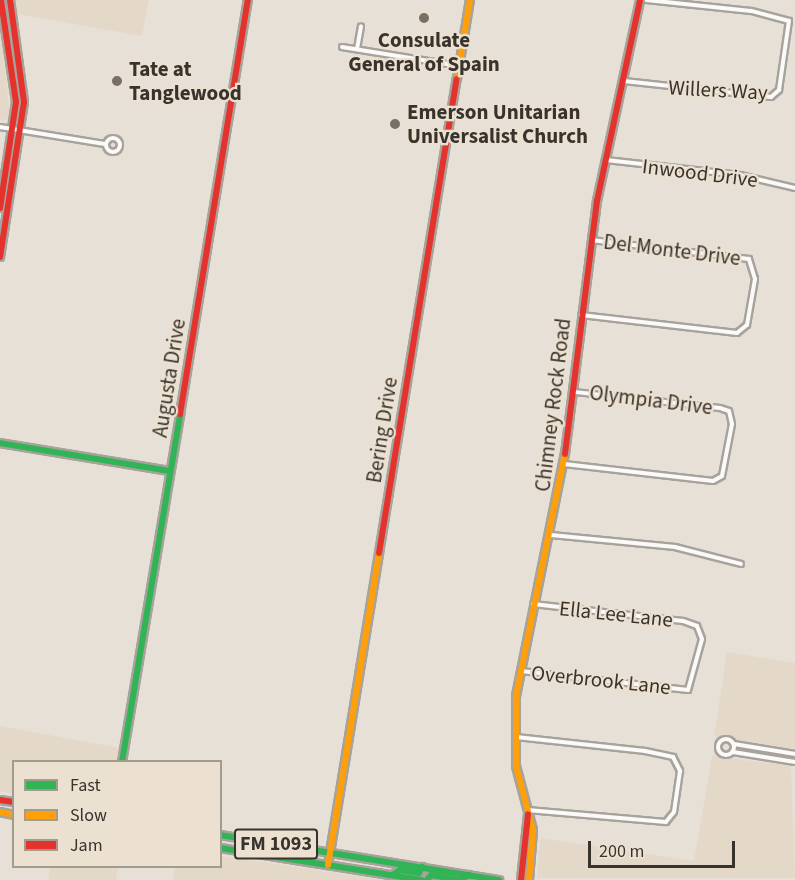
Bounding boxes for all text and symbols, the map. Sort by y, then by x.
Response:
marker: Consulate General of Spain [417,11,431,25]
place label: Consulate General of Spain [348,27,500,77]
place label: Tate at Tanglewood [129,56,242,106]
marker: Tate at Tanglewood [110,74,124,88]
street label: Willers Way [668,75,768,105]
place label: Emerson Unitarian Universalist Church [407,99,588,149]
marker: Emerson Unitarian Universalist Church [388,117,402,131]
street label: Inwood Drive [641,153,759,193]
street label: Del Monte Drive [602,229,742,271]
street label: Augusta Drive [147,317,191,439]
street label: Chimney Rock Road [530,317,576,493]
street label: Bering Drive [361,375,403,485]
street label: Olympia Drive [588,380,714,420]
street label: Ella Lee Lane [558,595,674,633]
street label: Overbrook Lane [530,660,672,700]
legend [12,760,222,868]
text: Fast [70,773,101,798]
text: Slow [70,803,107,828]
road number: FM 1093 [234,827,318,861]
scale bar [591,829,738,867]
text: Jam [70,833,103,858]
text: 200 m [599,839,644,864]

